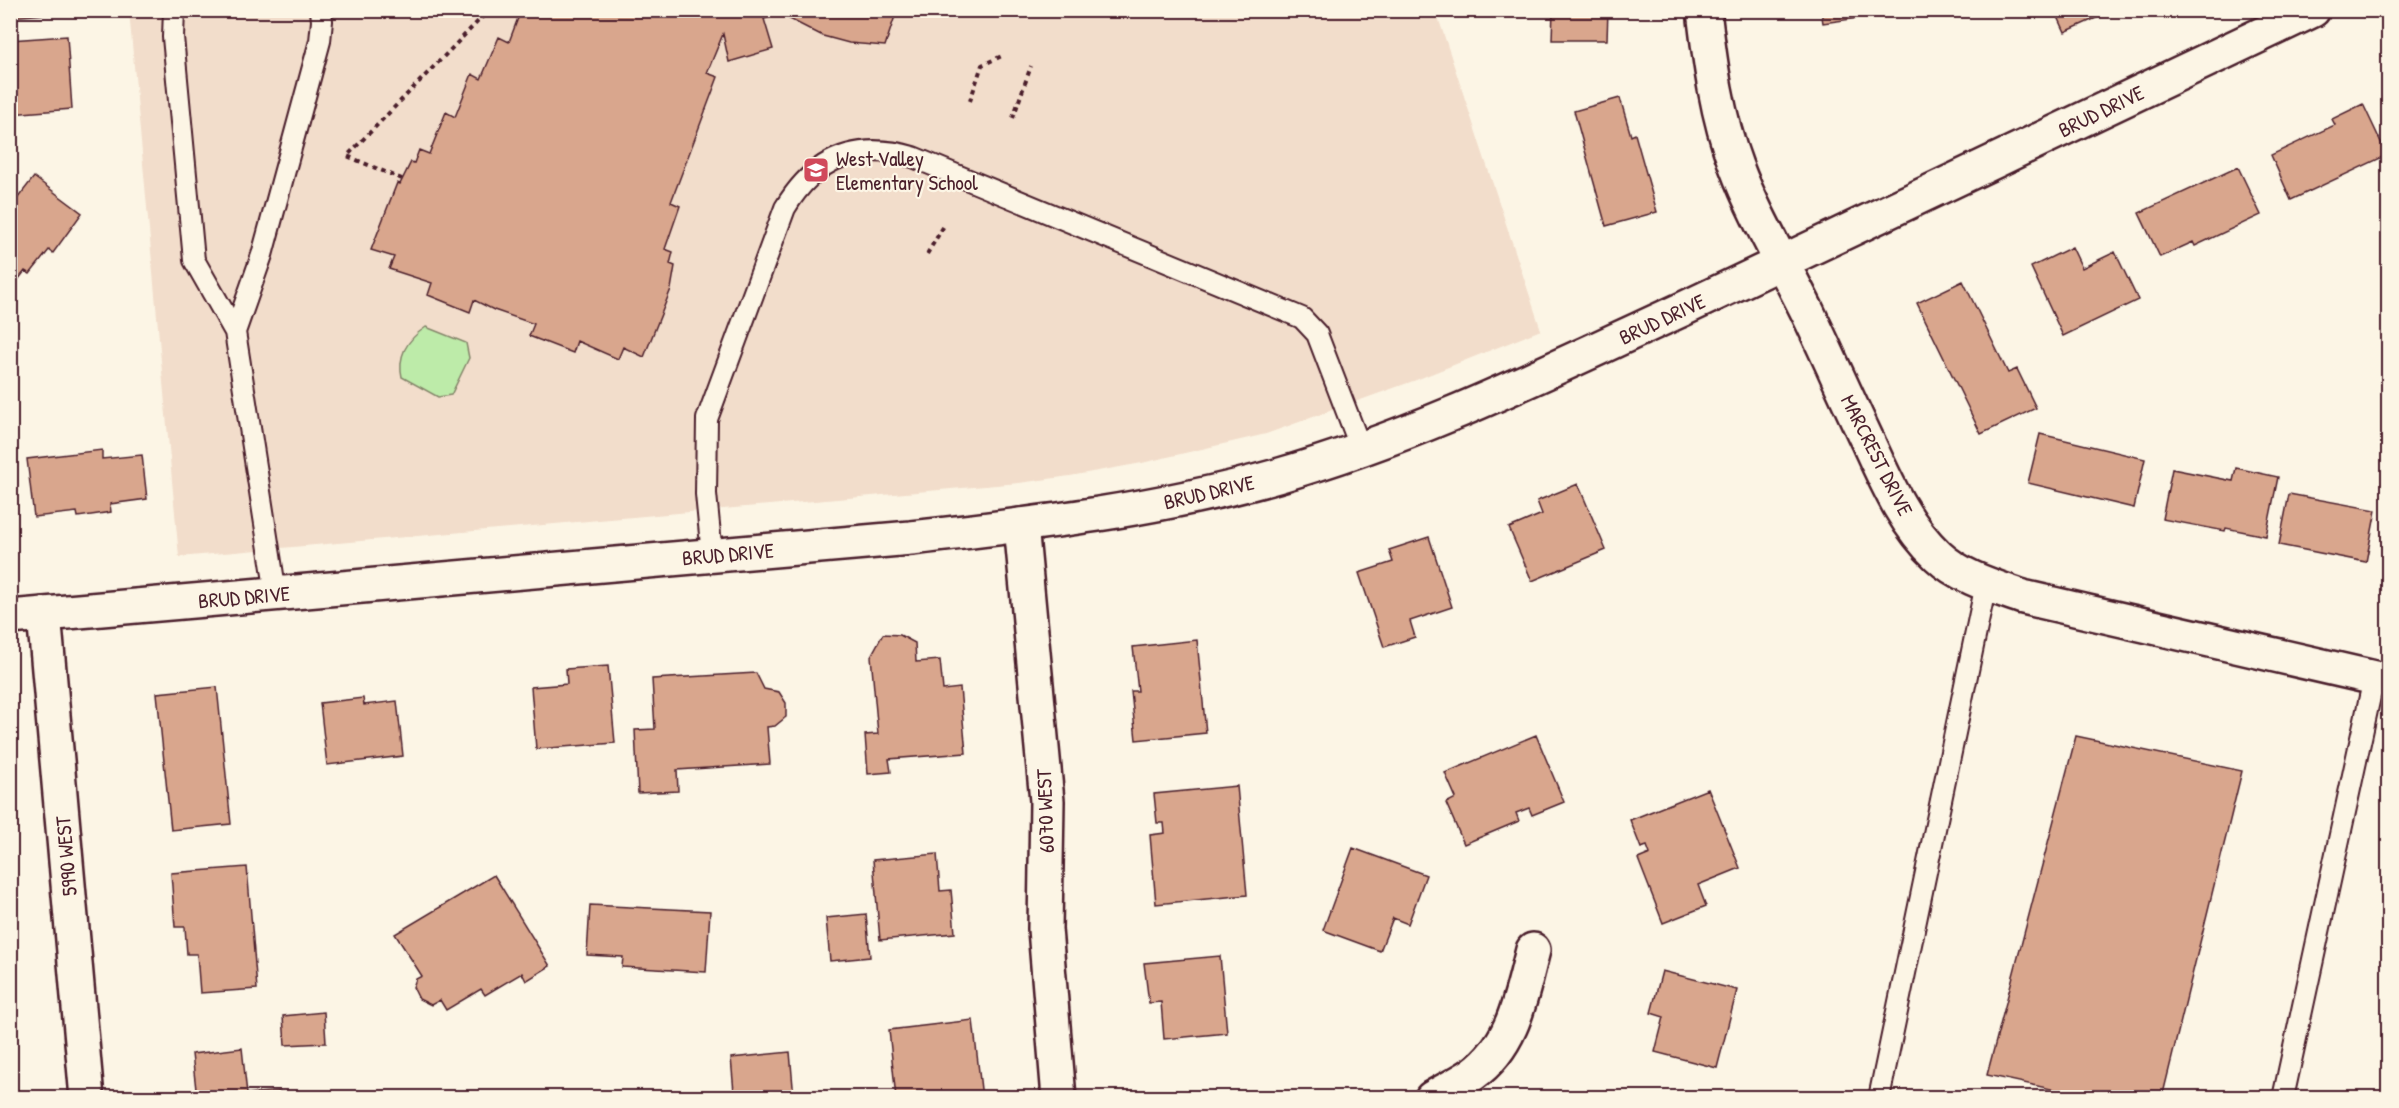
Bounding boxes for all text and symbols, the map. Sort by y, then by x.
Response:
street label: BRUD DRIVE [2053,78,2149,144]
place label: West Valley Elementary School [836,144,978,197]
school or university icon: West Valley Elementary School [801,155,831,185]
street label: BRUD DRIVE [1614,286,1710,352]
street label: MARCREST DRIVE [1834,389,1920,521]
street label: BRUD DRIVE [1161,468,1257,516]
street label: BRUD DRIVE [681,536,775,572]
street label: BRUD DRIVE [197,579,291,615]
street label: 6070 WEST [1029,767,1061,854]
street label: 5990 WEST [48,814,84,897]

